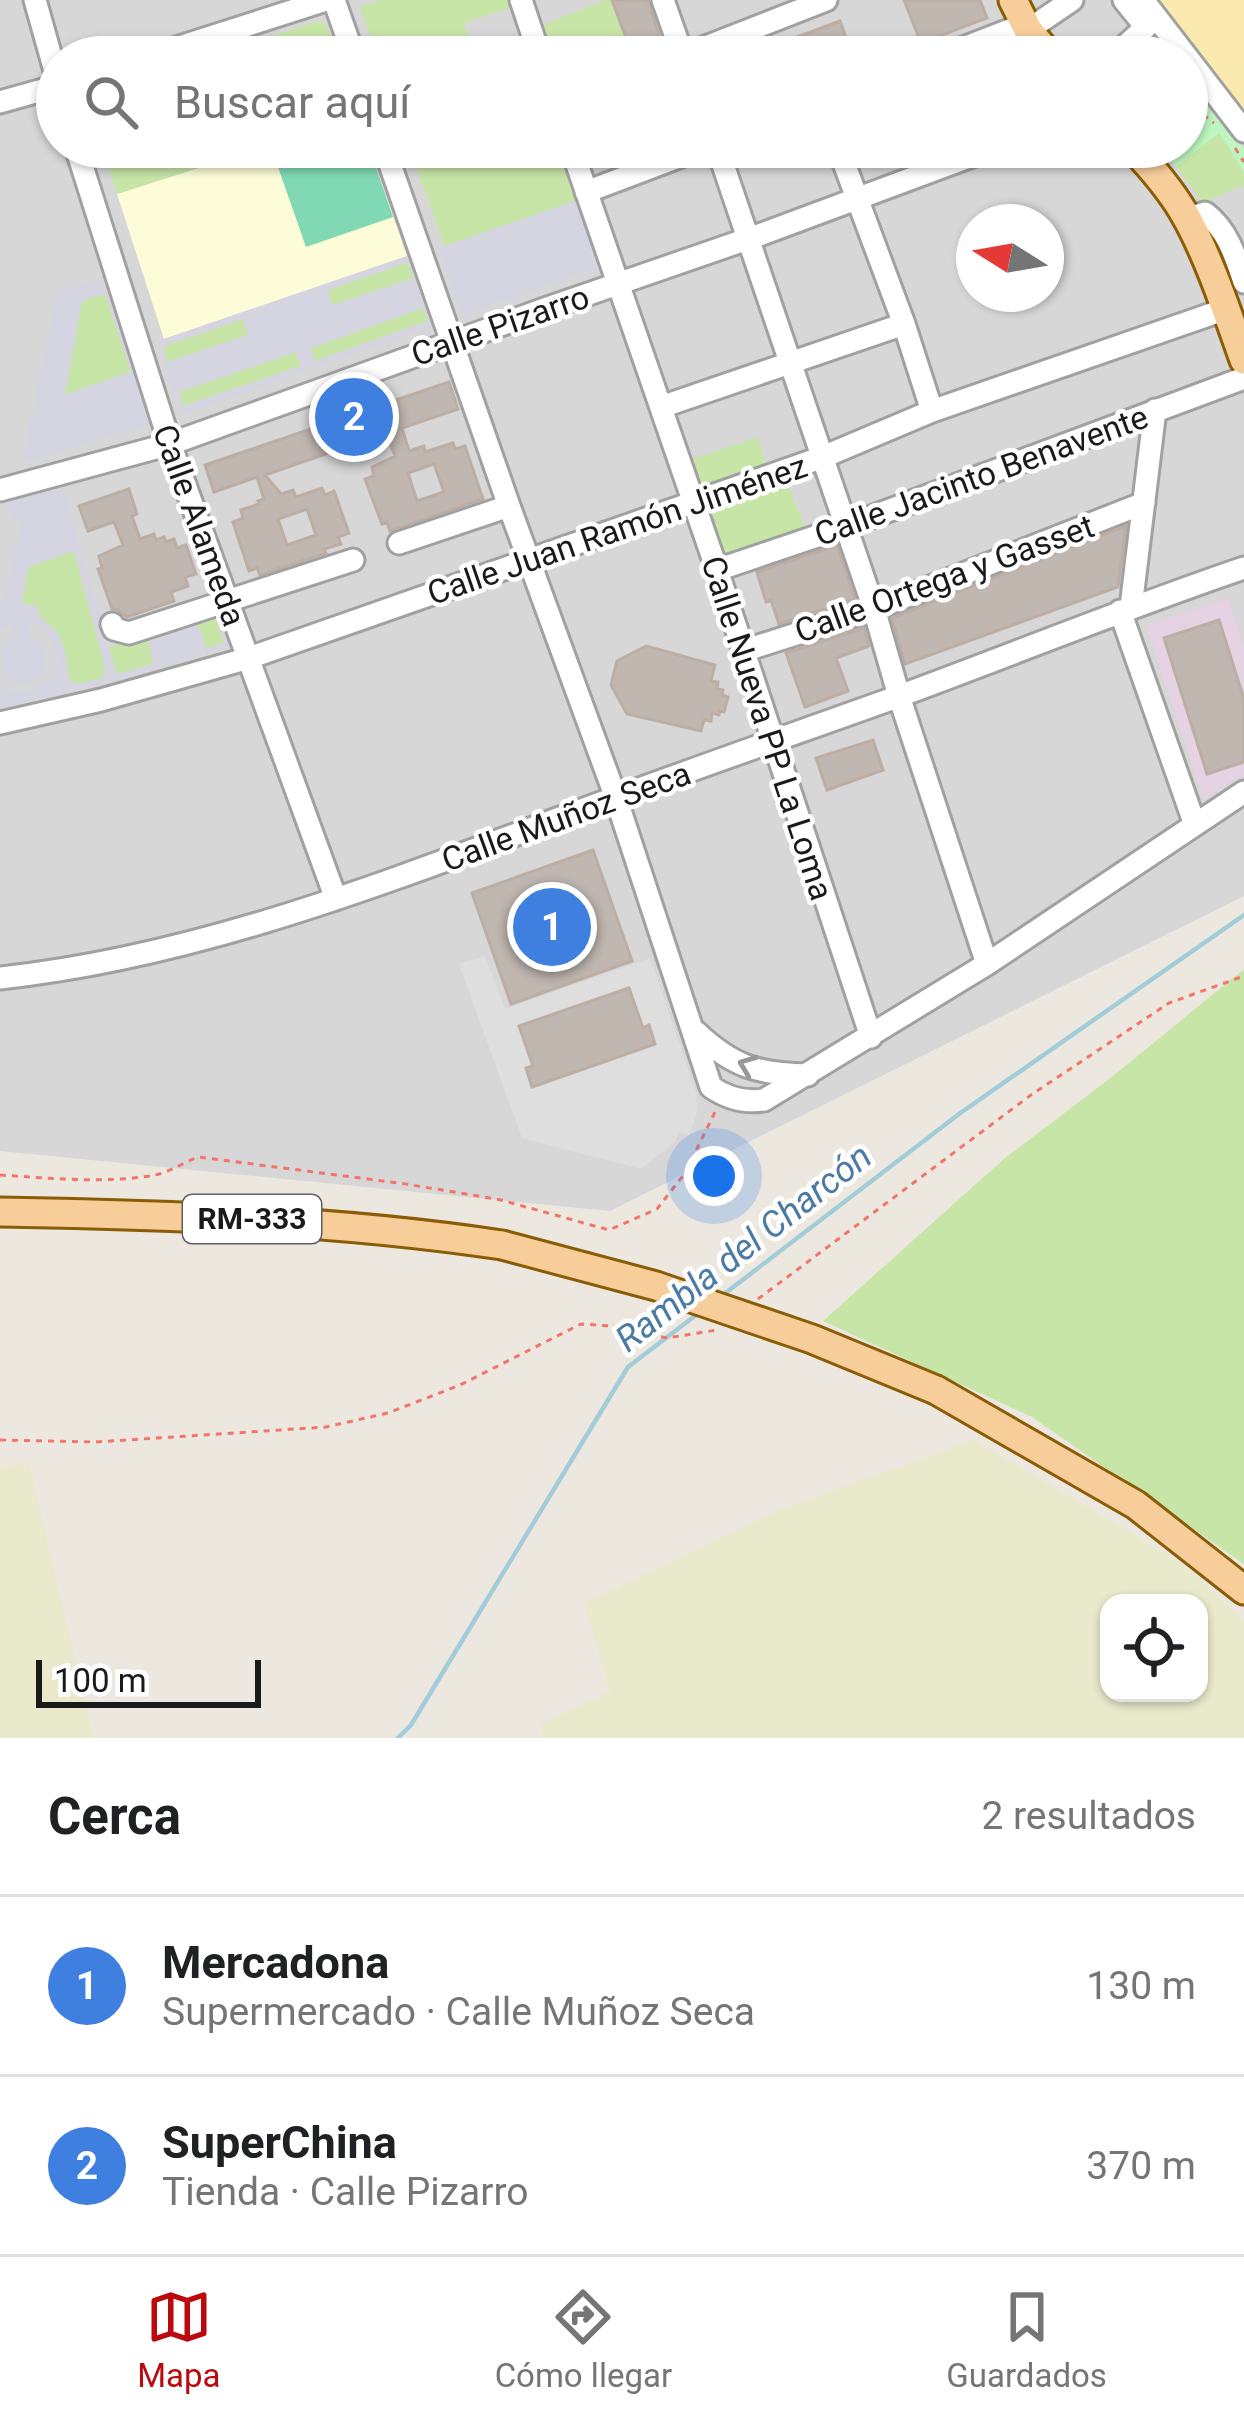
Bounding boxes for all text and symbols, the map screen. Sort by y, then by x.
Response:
search box [36,36,1208,168]
icon: search [78,69,144,135]
text: Buscar aquí [174,76,411,129]
north arrow [956,204,1064,312]
street label: Calle Pizarro [406,277,594,374]
pin: 2 [315,372,393,462]
street label: Calle Jacinto Benavente [809,397,1153,554]
street label: Calle Alameda [145,419,254,631]
street label: Calle Juan Ramón Jiménez [422,446,812,613]
street label: Calle Ortega y Gasset [789,506,1099,651]
street label: Calle Nueva PP La Loma [693,551,842,905]
street label: Calle Muñoz Seca [436,753,696,880]
pin: 1 [513,882,591,972]
one-way arrow [737,1055,758,1080]
water label: Rambla del Charcón [608,1135,880,1361]
your location [684,1146,744,1206]
road number: RM-333 [183,1195,321,1243]
map controls [1100,1594,1208,1702]
button: locate [1100,1594,1208,1702]
scale bar [36,1654,261,1707]
text: 100 m [54,1661,147,1700]
text: Cerca [48,1787,181,1846]
text: 2 resultados [981,1793,1196,1839]
text: Mercadona [162,1936,389,1989]
text: 1 [76,1963,98,2009]
text: 130 m [1086,1963,1196,2009]
text: Supermercado · Calle Muñoz Seca [162,1989,755,2035]
text: SuperChina [162,2116,397,2169]
text: 2 [76,2143,98,2189]
text: 370 m [1086,2143,1196,2189]
text: Tienda · Calle Pizarro [162,2169,529,2215]
tab: Mapa [137,2284,220,2395]
tab: Cómo llegar [495,2284,672,2395]
tab: Guardados [946,2284,1107,2395]

